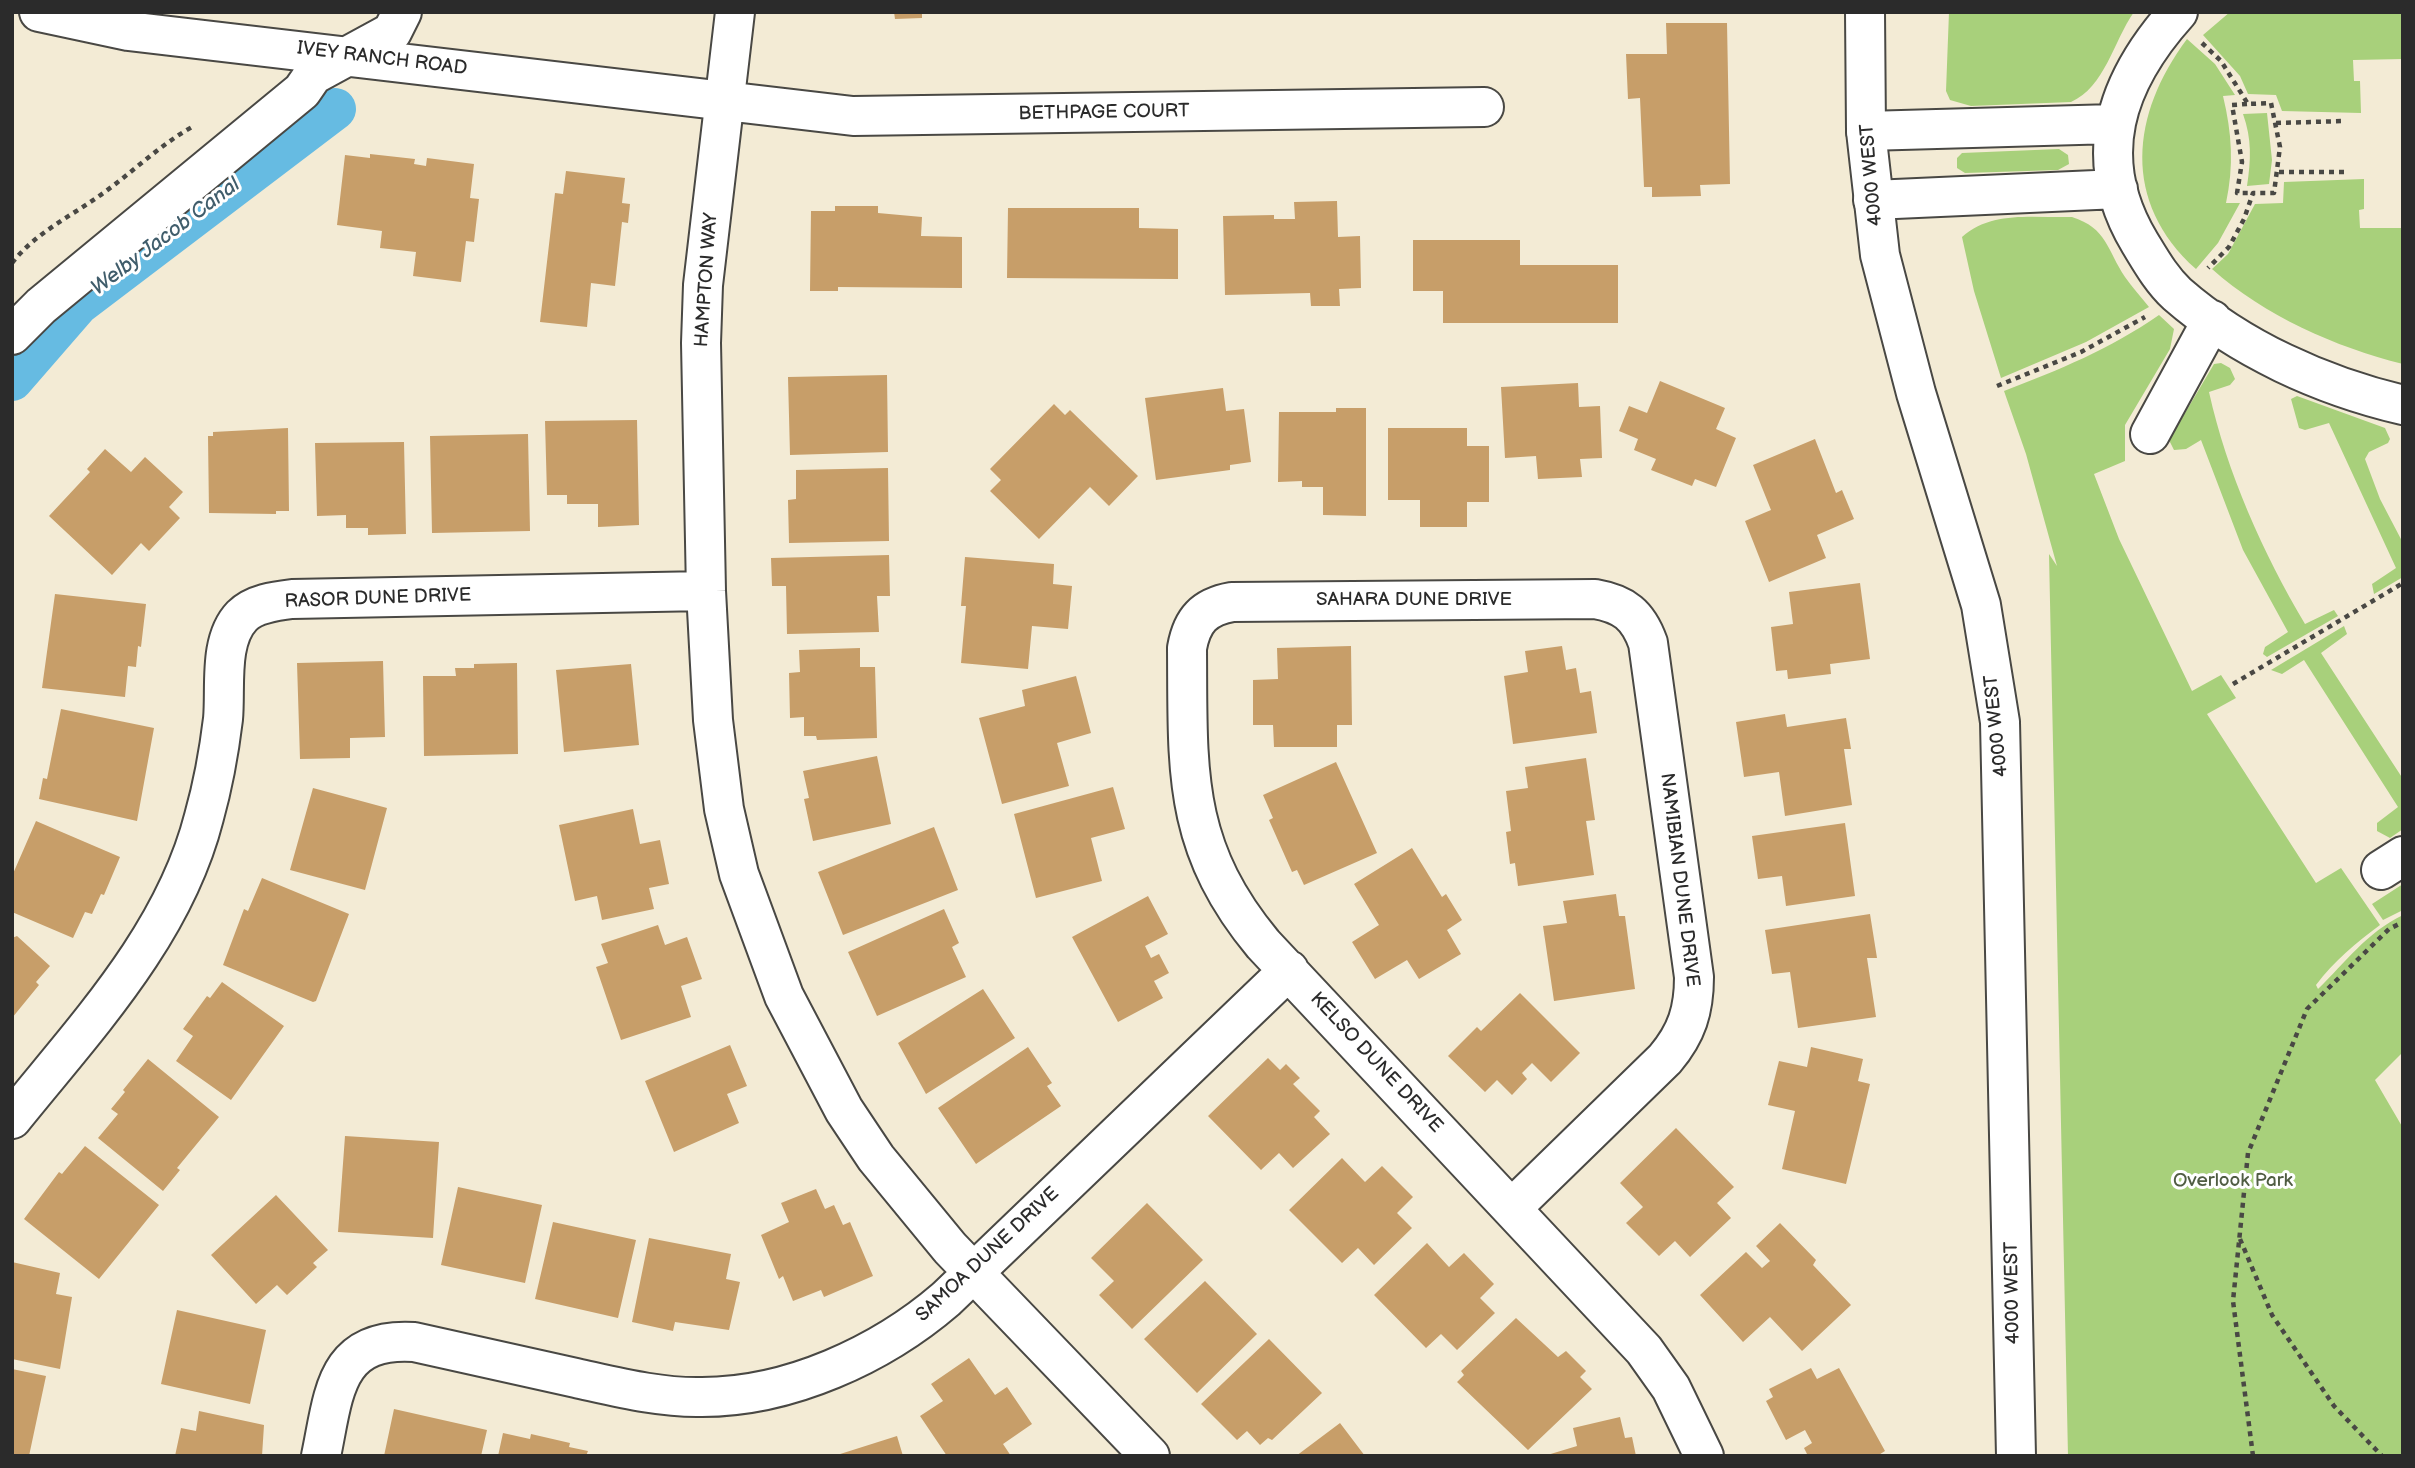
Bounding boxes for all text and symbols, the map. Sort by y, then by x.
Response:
street label: IVEY RANCH ROAD [296,37,468,81]
street label: BETHPAGE COURT [1018,100,1190,126]
street label: 4000 WEST [1856,123,1888,227]
water label: Welby Jacob Canal [87,173,245,301]
street label: HAMPTON WAY [691,212,723,348]
street label: RASOR DUNE DRIVE [284,584,472,614]
street label: SAHARA DUNE DRIVE [1316,589,1512,611]
street label: 4000 WEST [1980,674,2014,778]
street label: NAMIBIAN DUNE DRIVE [1655,772,1703,988]
street label: KELSO DUNE DRIVE [1305,988,1447,1138]
park label: Overlook Park [2173,1170,2293,1192]
street label: SAMOA DUNE DRIVE [912,1183,1064,1327]
street label: 4000 WEST [2001,1241,2025,1345]

